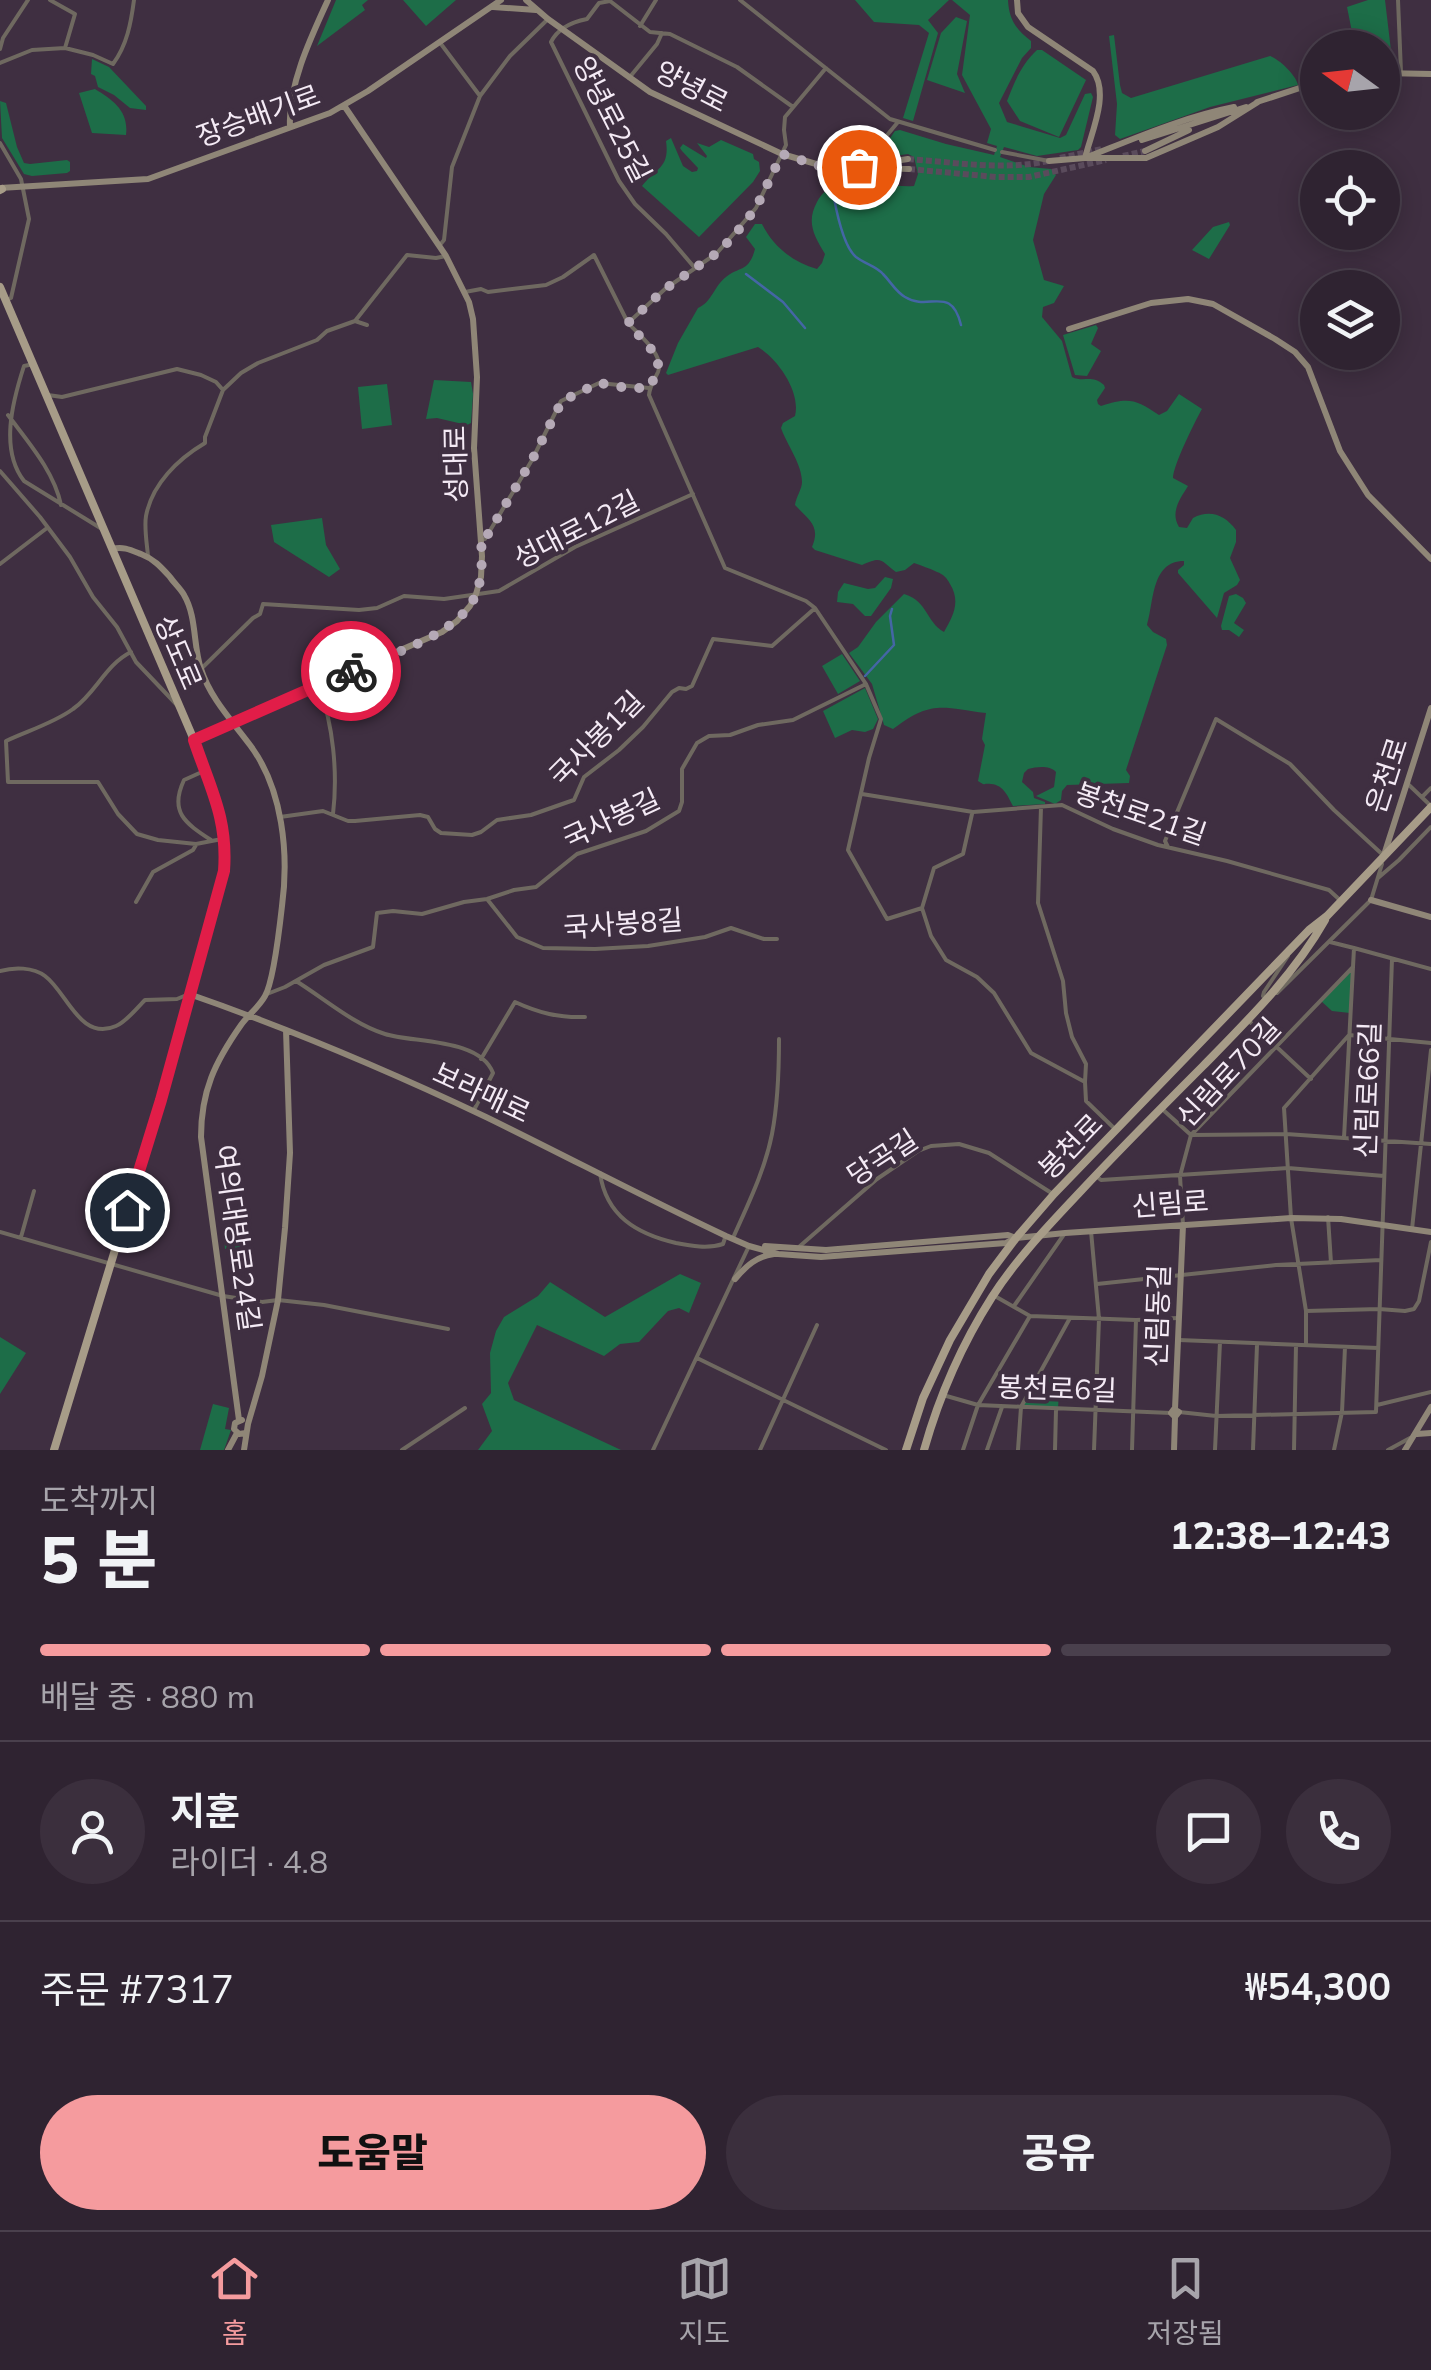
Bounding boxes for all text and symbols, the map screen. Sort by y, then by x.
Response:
north arrow [1300,30,1400,130]
map controls [1300,30,1400,370]
street label: 양녕로25길 [566,50,660,188]
street label: 양녕로 [650,53,734,119]
street label: 장승배기로 [191,77,325,153]
pin [817,125,902,210]
icon: bag [832,140,887,195]
button: locate [1300,150,1400,250]
button: layers [1300,270,1400,370]
street label: 성대로 [437,425,473,503]
street label: 성대로12길 [507,482,645,576]
street label: 상도로 [148,610,210,694]
courier [301,621,401,721]
icon: bike [324,644,379,699]
street label: 국사봉1길 [541,683,651,793]
street label: 은천로 [1357,733,1415,817]
street label: 봉천로21길 [1071,774,1211,852]
street label: 국사봉길 [557,780,665,856]
street label: 국사봉8길 [562,901,684,945]
street label: 신림로70길 [1169,1010,1287,1134]
street label: 신림로66길 [1347,1021,1387,1159]
street label: 보라매로 [428,1054,536,1130]
street label: 봉천로 [1031,1106,1109,1186]
street label: 당곡길 [840,1121,924,1193]
street label: 여의대방로24길 [208,1142,268,1334]
pin [85,1168,170,1253]
icon: home [100,1183,155,1238]
street label: 신림로 [1130,1183,1210,1223]
street label: 신림동길 [1138,1264,1176,1368]
street label: 봉천로6길 [997,1368,1117,1408]
text: 도착까지 [40,1480,158,1520]
text: 12:38–12:43 [1170,1511,1391,1559]
text: 5 분 [40,1518,157,1599]
text: 배달 중 · 880 m [40,1676,255,1716]
button: person [40,1779,145,1884]
button: chat [1156,1779,1261,1884]
button: phone [1286,1779,1391,1884]
text: 지훈 [170,1787,240,1835]
text: 라이더 · 4.8 [170,1841,328,1881]
text: ₩54,300 [1245,1962,1391,2010]
text: 주문 #7317 [40,1965,234,2013]
button: 도움말 [40,2095,706,2210]
button: 공유 [726,2095,1391,2210]
tab: 홈 [207,2251,262,2351]
tab: 지도 [677,2251,732,2351]
tab: 저장됨 [1146,2251,1224,2351]

